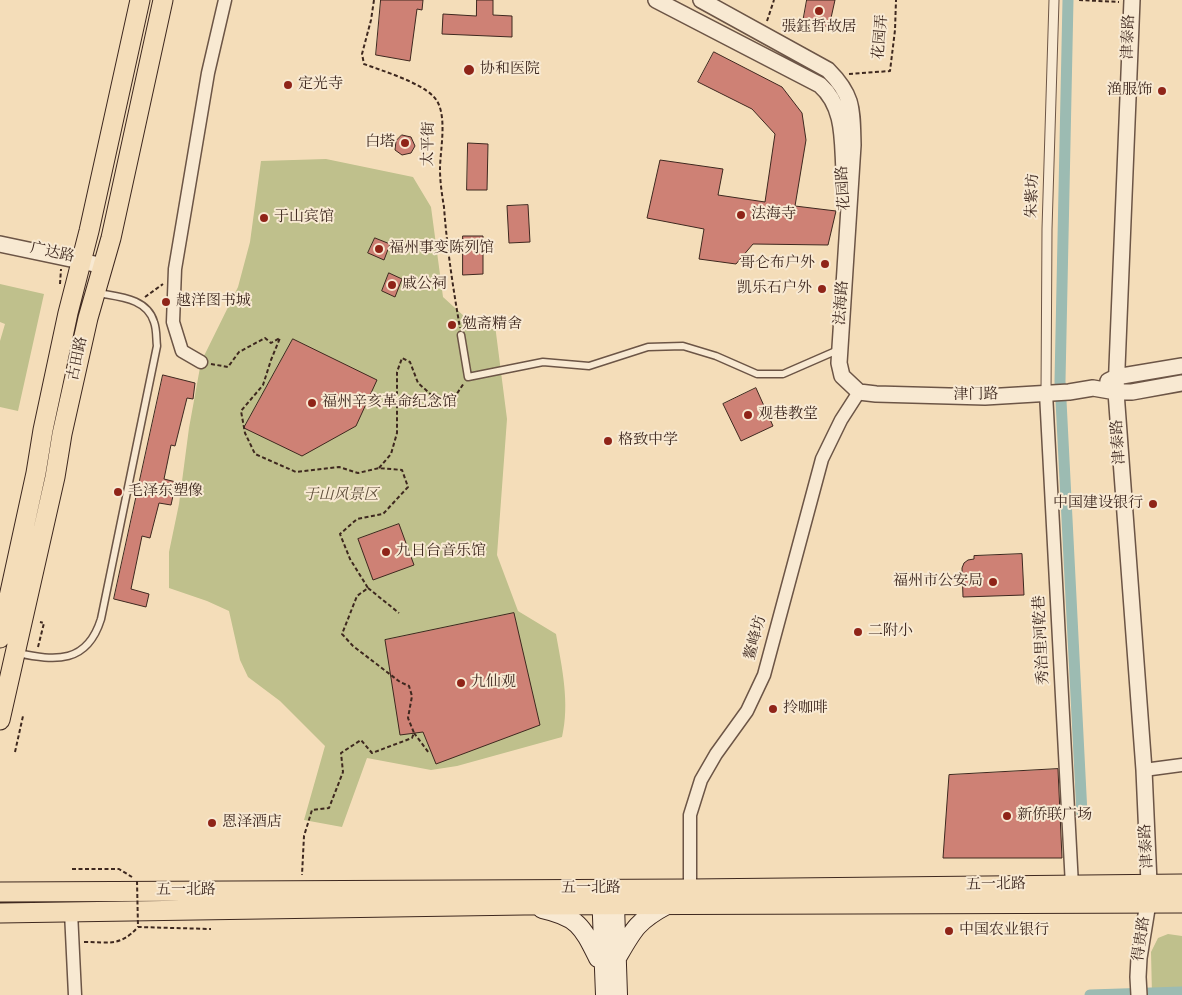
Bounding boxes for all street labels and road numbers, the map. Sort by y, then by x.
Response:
street label: 花园弄 [871,14,893,60]
street label: 津泰路 [1120,14,1140,60]
street label: 太平街 [421,121,439,167]
street label: 花园路 [834,165,856,211]
street label: 朱紫坊 [1024,173,1044,219]
street label: 广达路 [28,241,76,267]
street label: 法海路 [832,280,854,326]
street label: 古田路 [66,335,92,383]
street label: 津门路 [953,387,999,405]
street label: 津泰路 [1109,419,1131,465]
street label: 秀治里河乾巷 [1032,595,1054,685]
street label: 鳌峰坊 [742,614,772,662]
street label: 津泰路 [1138,823,1158,869]
street label: 五一北路 [966,876,1026,896]
street label: 五一北路 [561,880,621,898]
street label: 五一北路 [156,882,216,900]
street label: 得贵路 [1131,915,1155,963]

